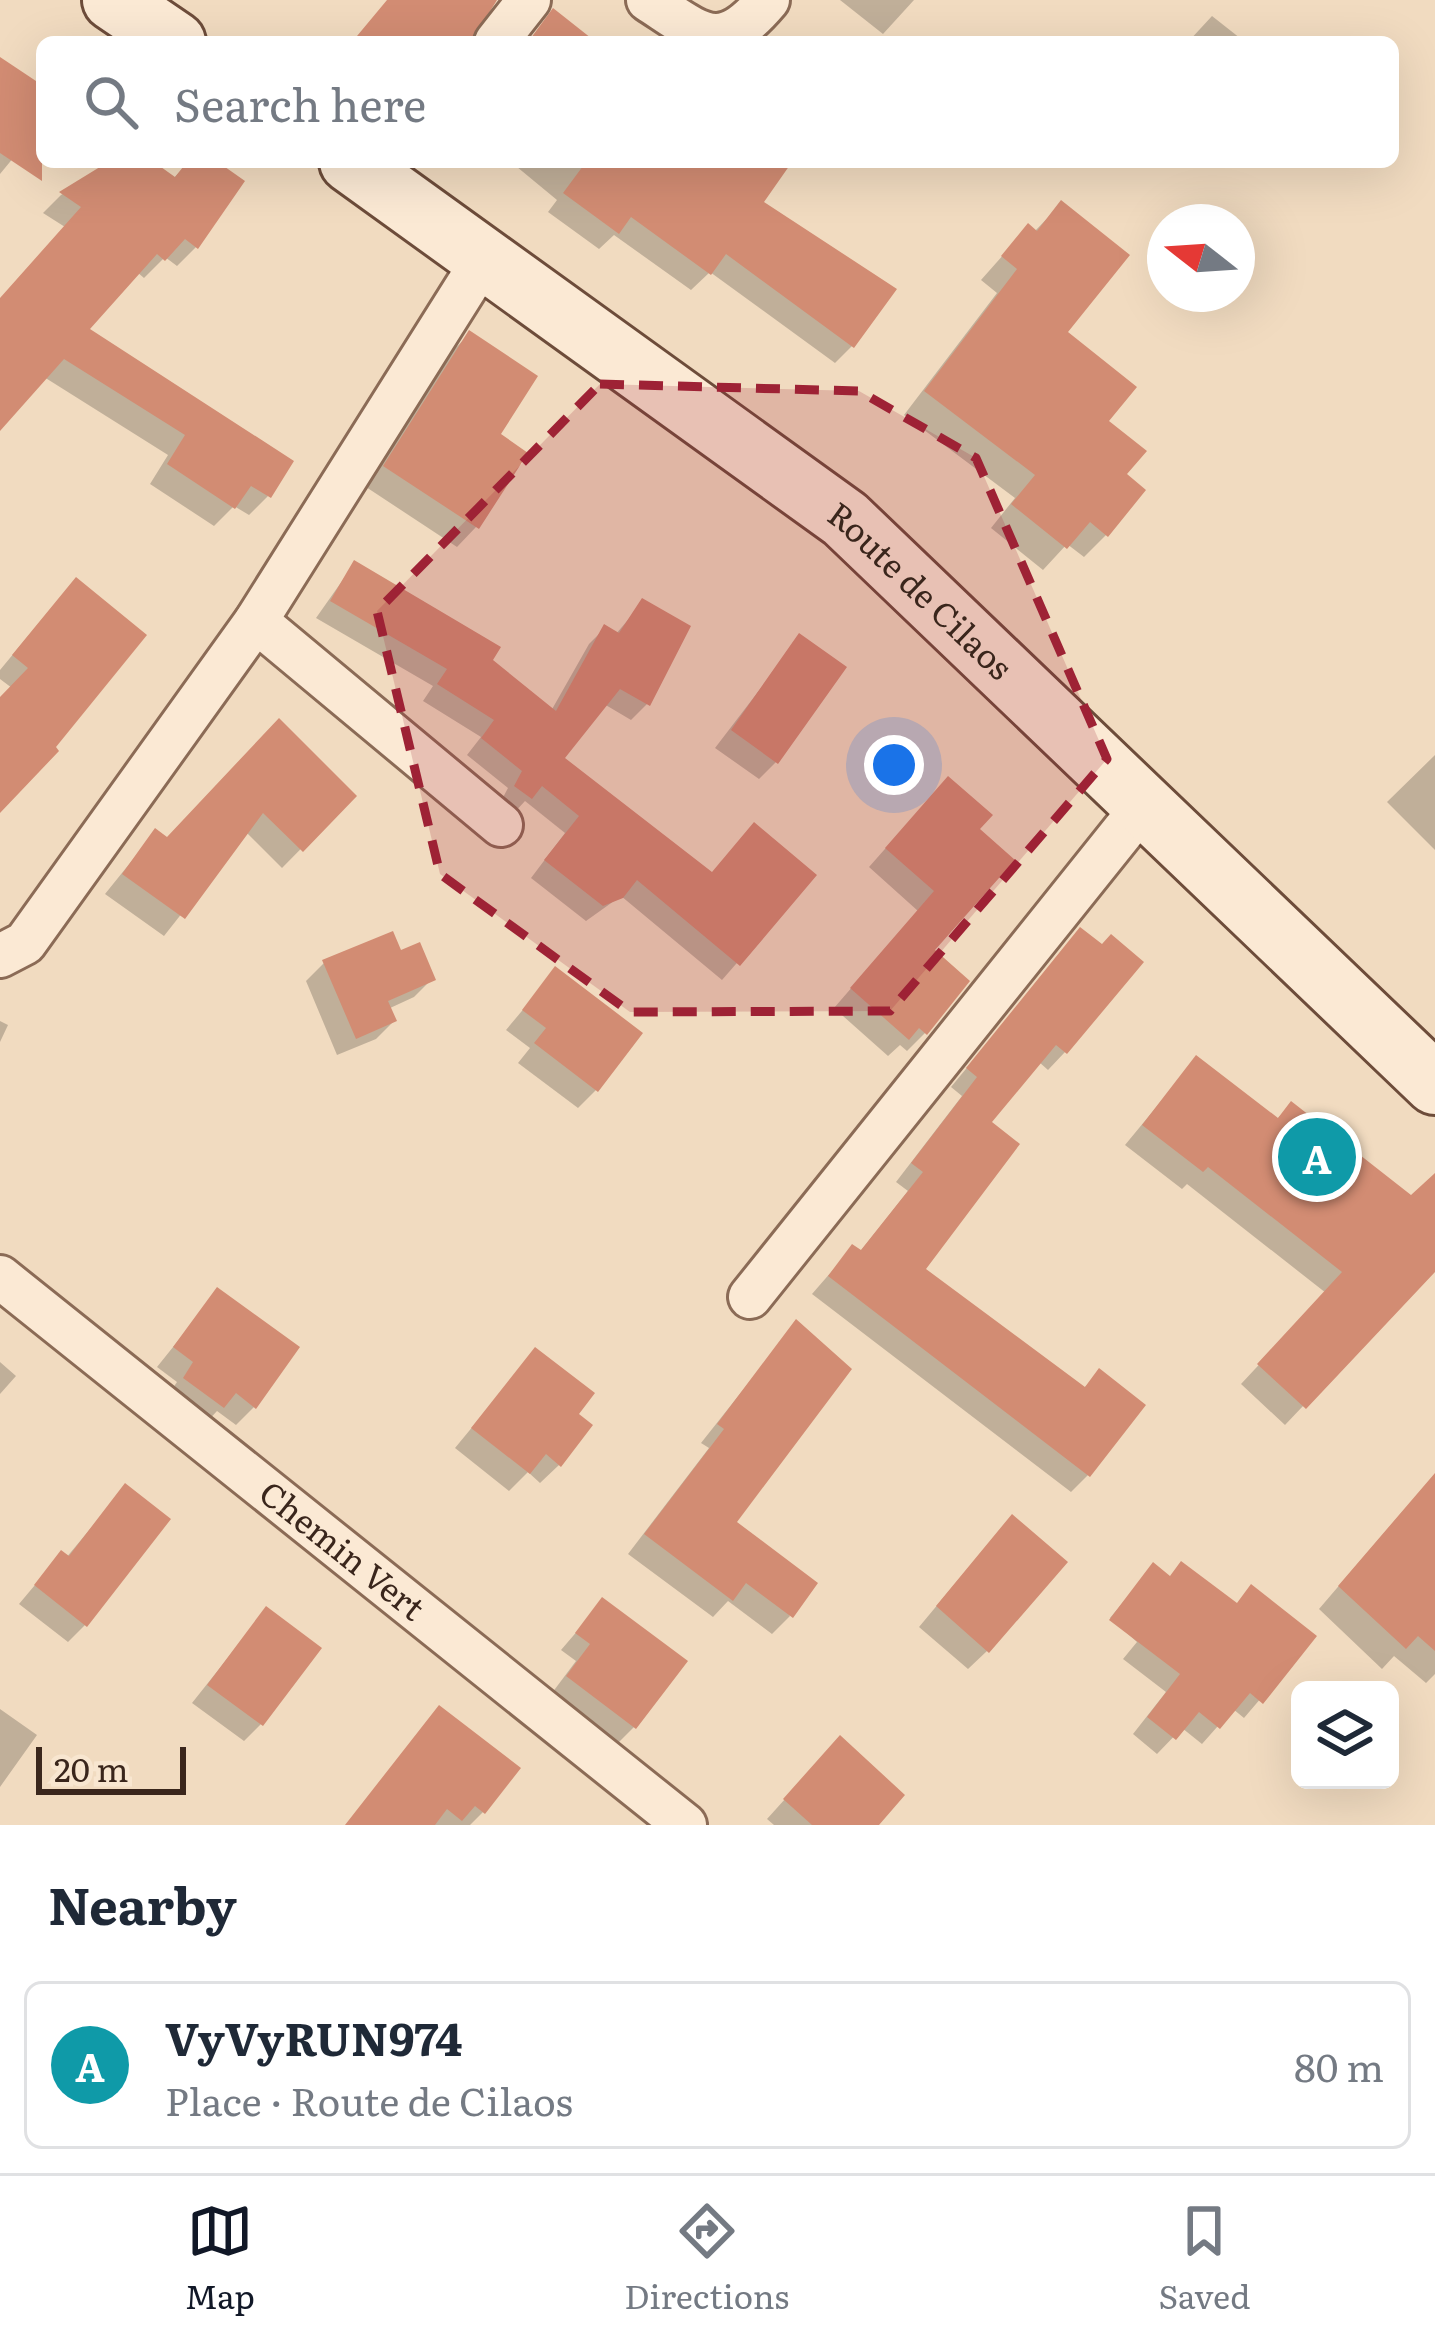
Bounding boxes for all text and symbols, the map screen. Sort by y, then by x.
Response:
search box [36,36,1399,168]
icon: search [78,69,144,135]
text: Search here [174,69,426,136]
north arrow [1147,204,1255,312]
street label: Route de Cilaos [819,488,1025,689]
your location [864,735,924,795]
pin: A [1278,1112,1356,1202]
street label: Chemin Vert [250,1467,437,1631]
map controls [1291,1681,1399,1789]
button: layers [1291,1681,1399,1789]
scale bar [36,1741,186,1794]
text: 20 m [54,1743,128,1792]
text: Nearby [48,1865,237,1941]
text: VyVyRUN974 [165,2003,462,2070]
text: A [75,2036,105,2094]
text: 80 m [1294,2036,1384,2094]
text: Place · Route de Cilaos [165,2070,573,2128]
tab: Map [185,2198,255,2319]
tab: Directions [624,2198,789,2319]
tab: Saved [1158,2198,1250,2319]

